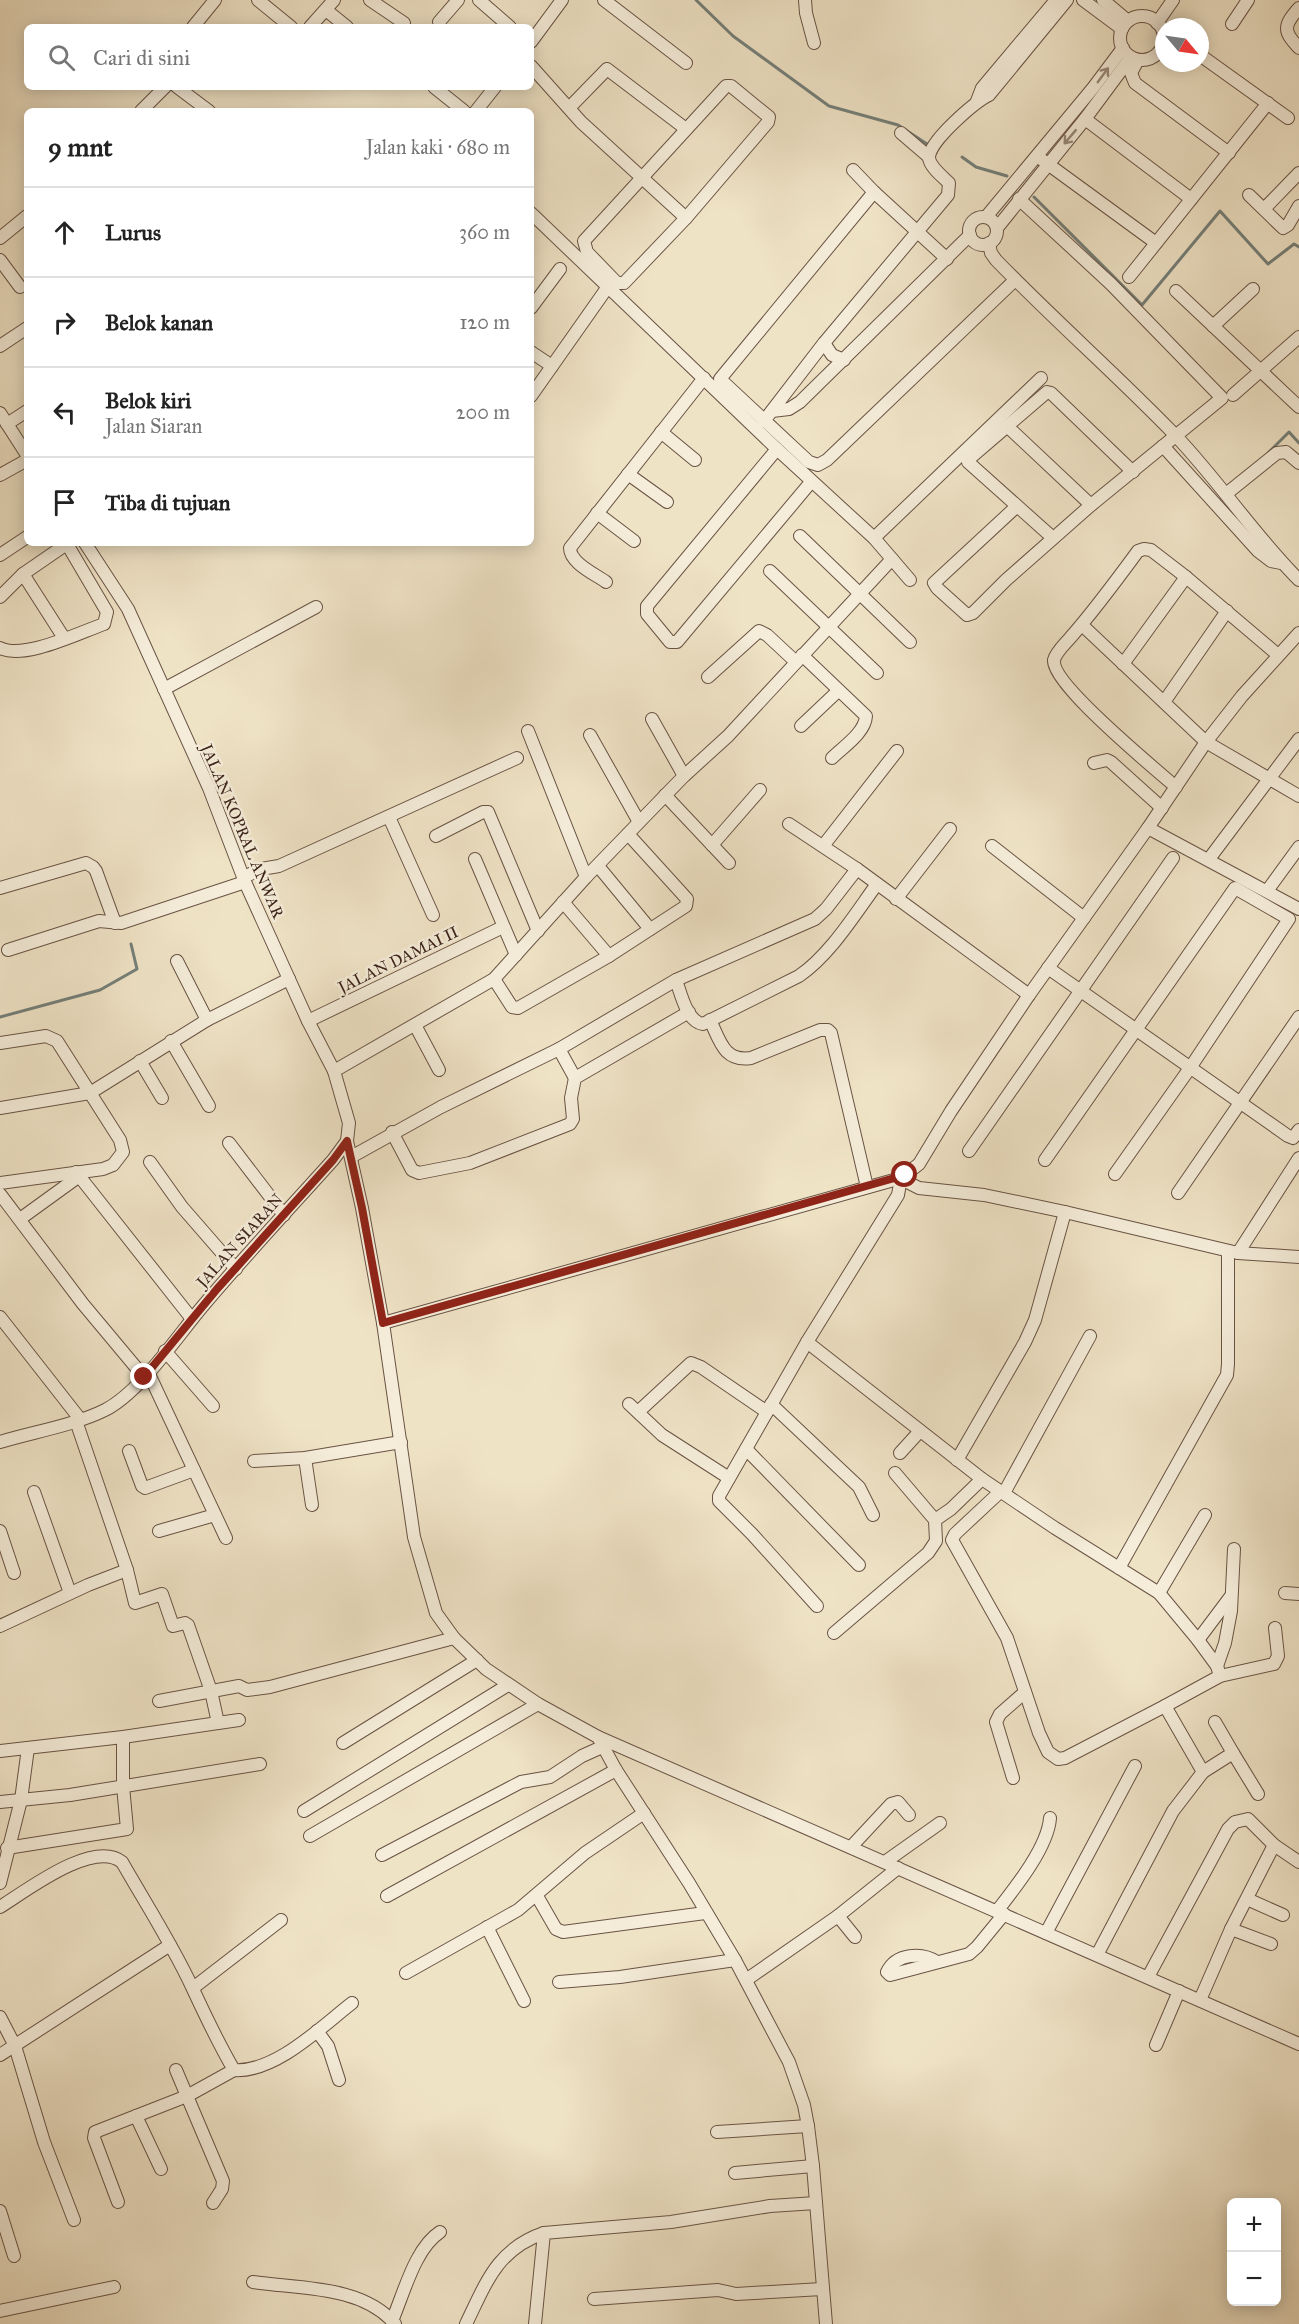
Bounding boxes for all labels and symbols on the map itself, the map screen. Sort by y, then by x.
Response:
north arrow [1155,18,1209,72]
one-way arrow [1097,67,1109,83]
one-way arrow [1063,129,1077,144]
street label: JALAN KOPRAL ANWAR [195,739,288,922]
street label: JALAN DAMAI II [333,922,462,999]
route start [891,1161,917,1187]
street label: JALAN SIARAN [191,1189,287,1293]
route end [130,1363,156,1389]

